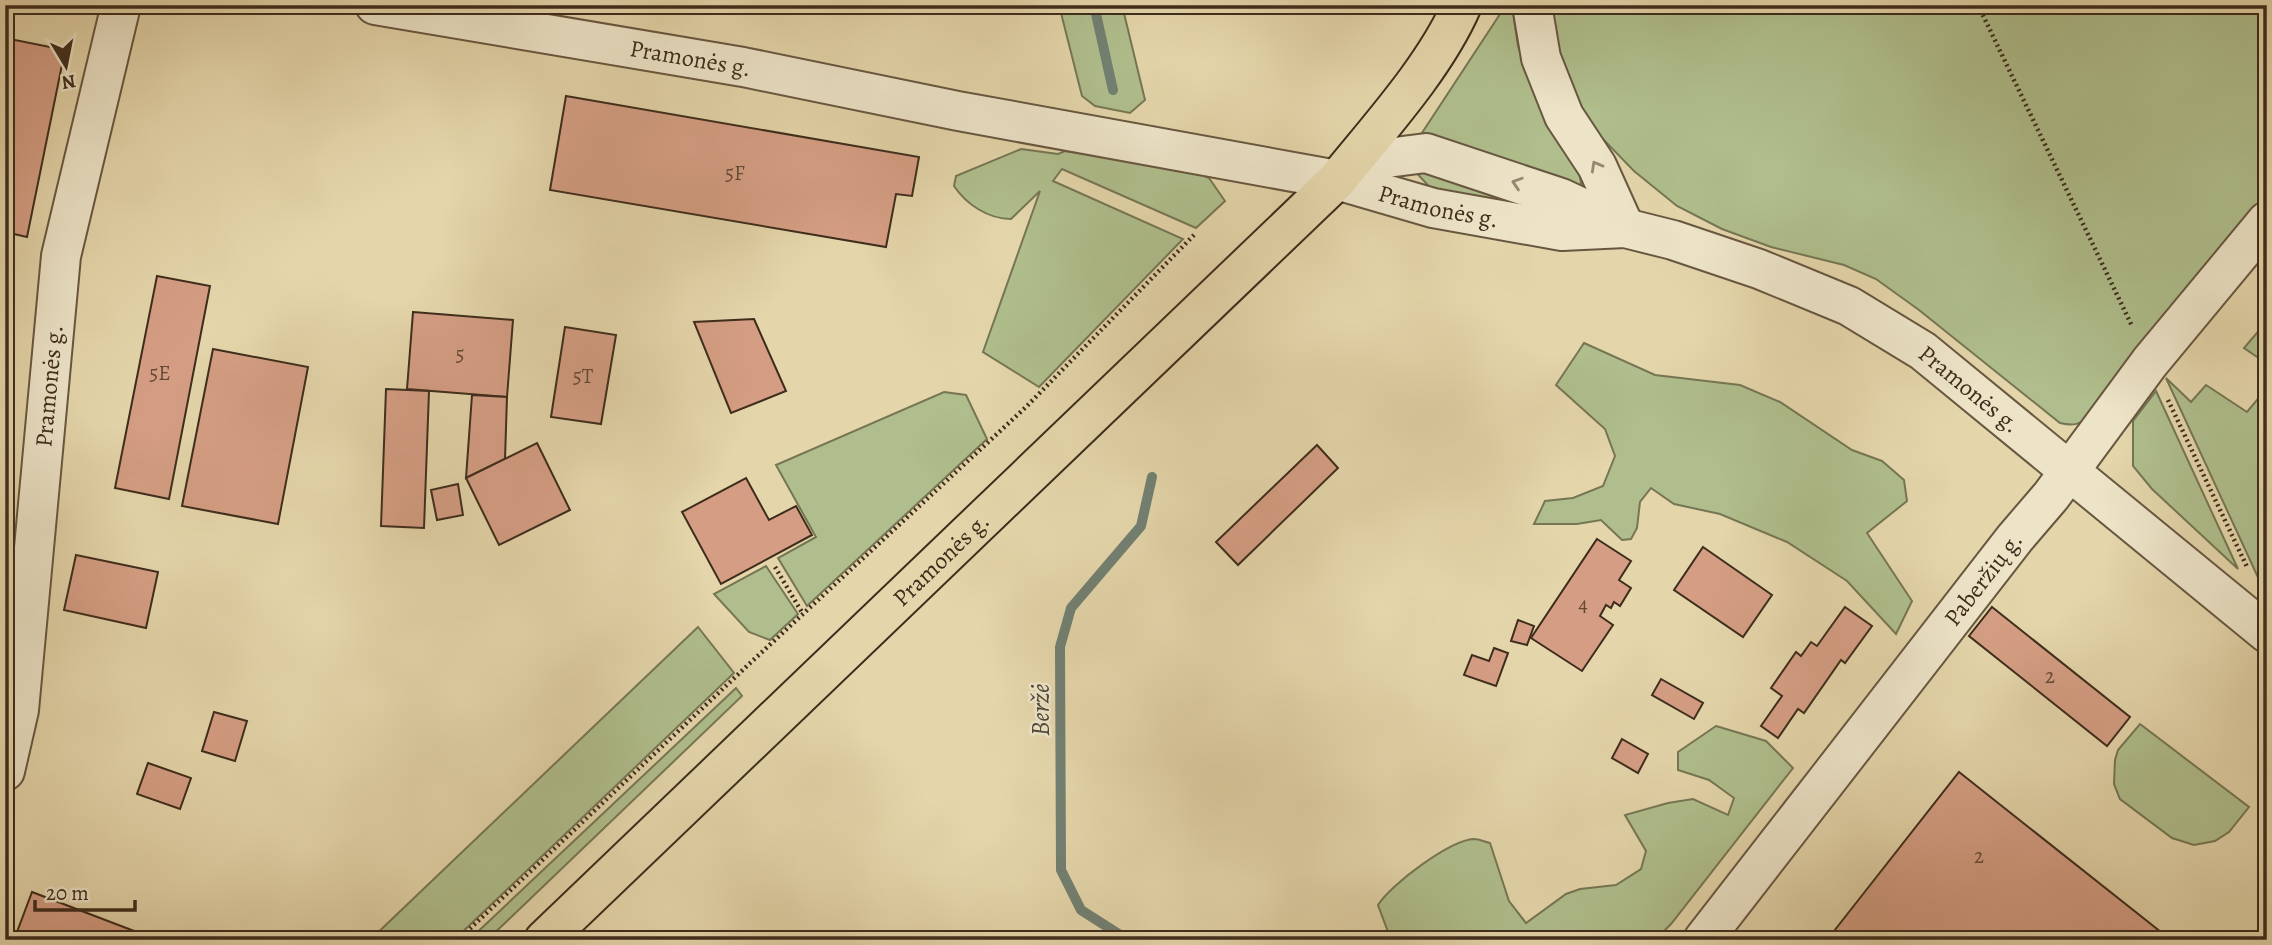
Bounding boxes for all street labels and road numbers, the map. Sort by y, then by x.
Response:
street label: Pramonės g. [627,32,754,84]
street label: Pramonės g. [1375,177,1501,235]
street label: Pramonės g. [27,323,71,449]
street label: Pramonės g. [1912,338,2027,440]
street label: Pramonės g. [886,505,996,613]
street label: Paberžių g. [1937,525,2030,633]

